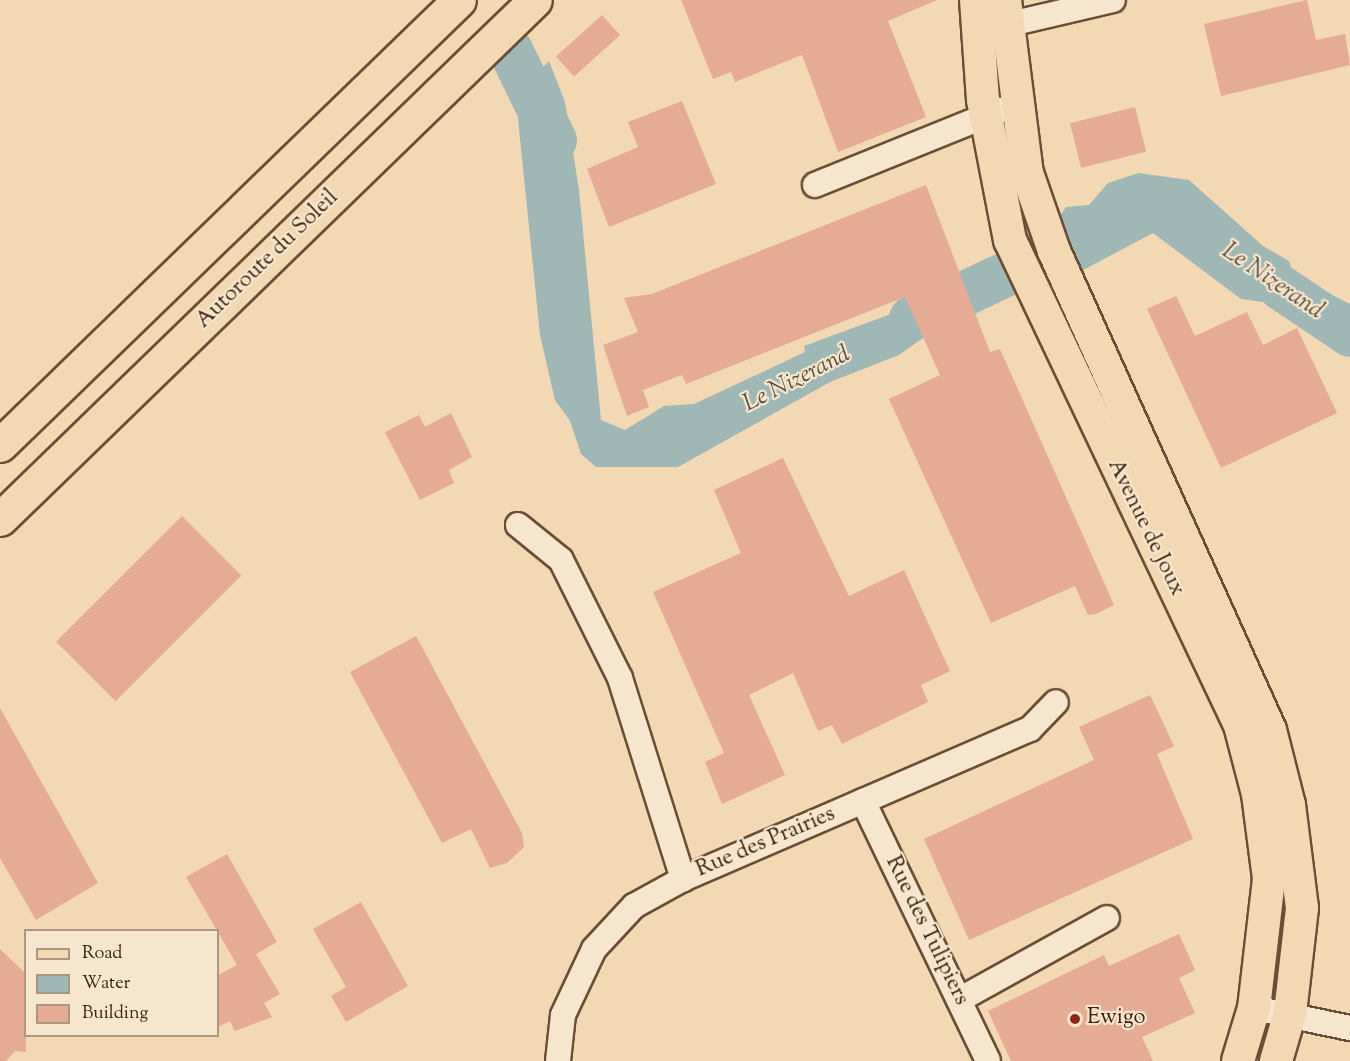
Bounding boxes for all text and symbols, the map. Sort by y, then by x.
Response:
street label: Autoroute du Soleil [191,185,345,335]
water label: Le Nizerand [1216,238,1328,326]
water label: Le Nizerand [739,341,855,419]
street label: Avenue de Joux [1101,455,1189,601]
street label: Rue des Prairies [693,802,839,884]
street label: Rue des Tulipiers [879,852,973,1010]
legend [24,929,219,1037]
text: Road [82,941,122,967]
text: Water [82,971,130,997]
text: Building [82,1001,148,1027]
place label: Ewigo [1087,1006,1146,1032]
marker: Ewigo [1068,1012,1082,1026]

